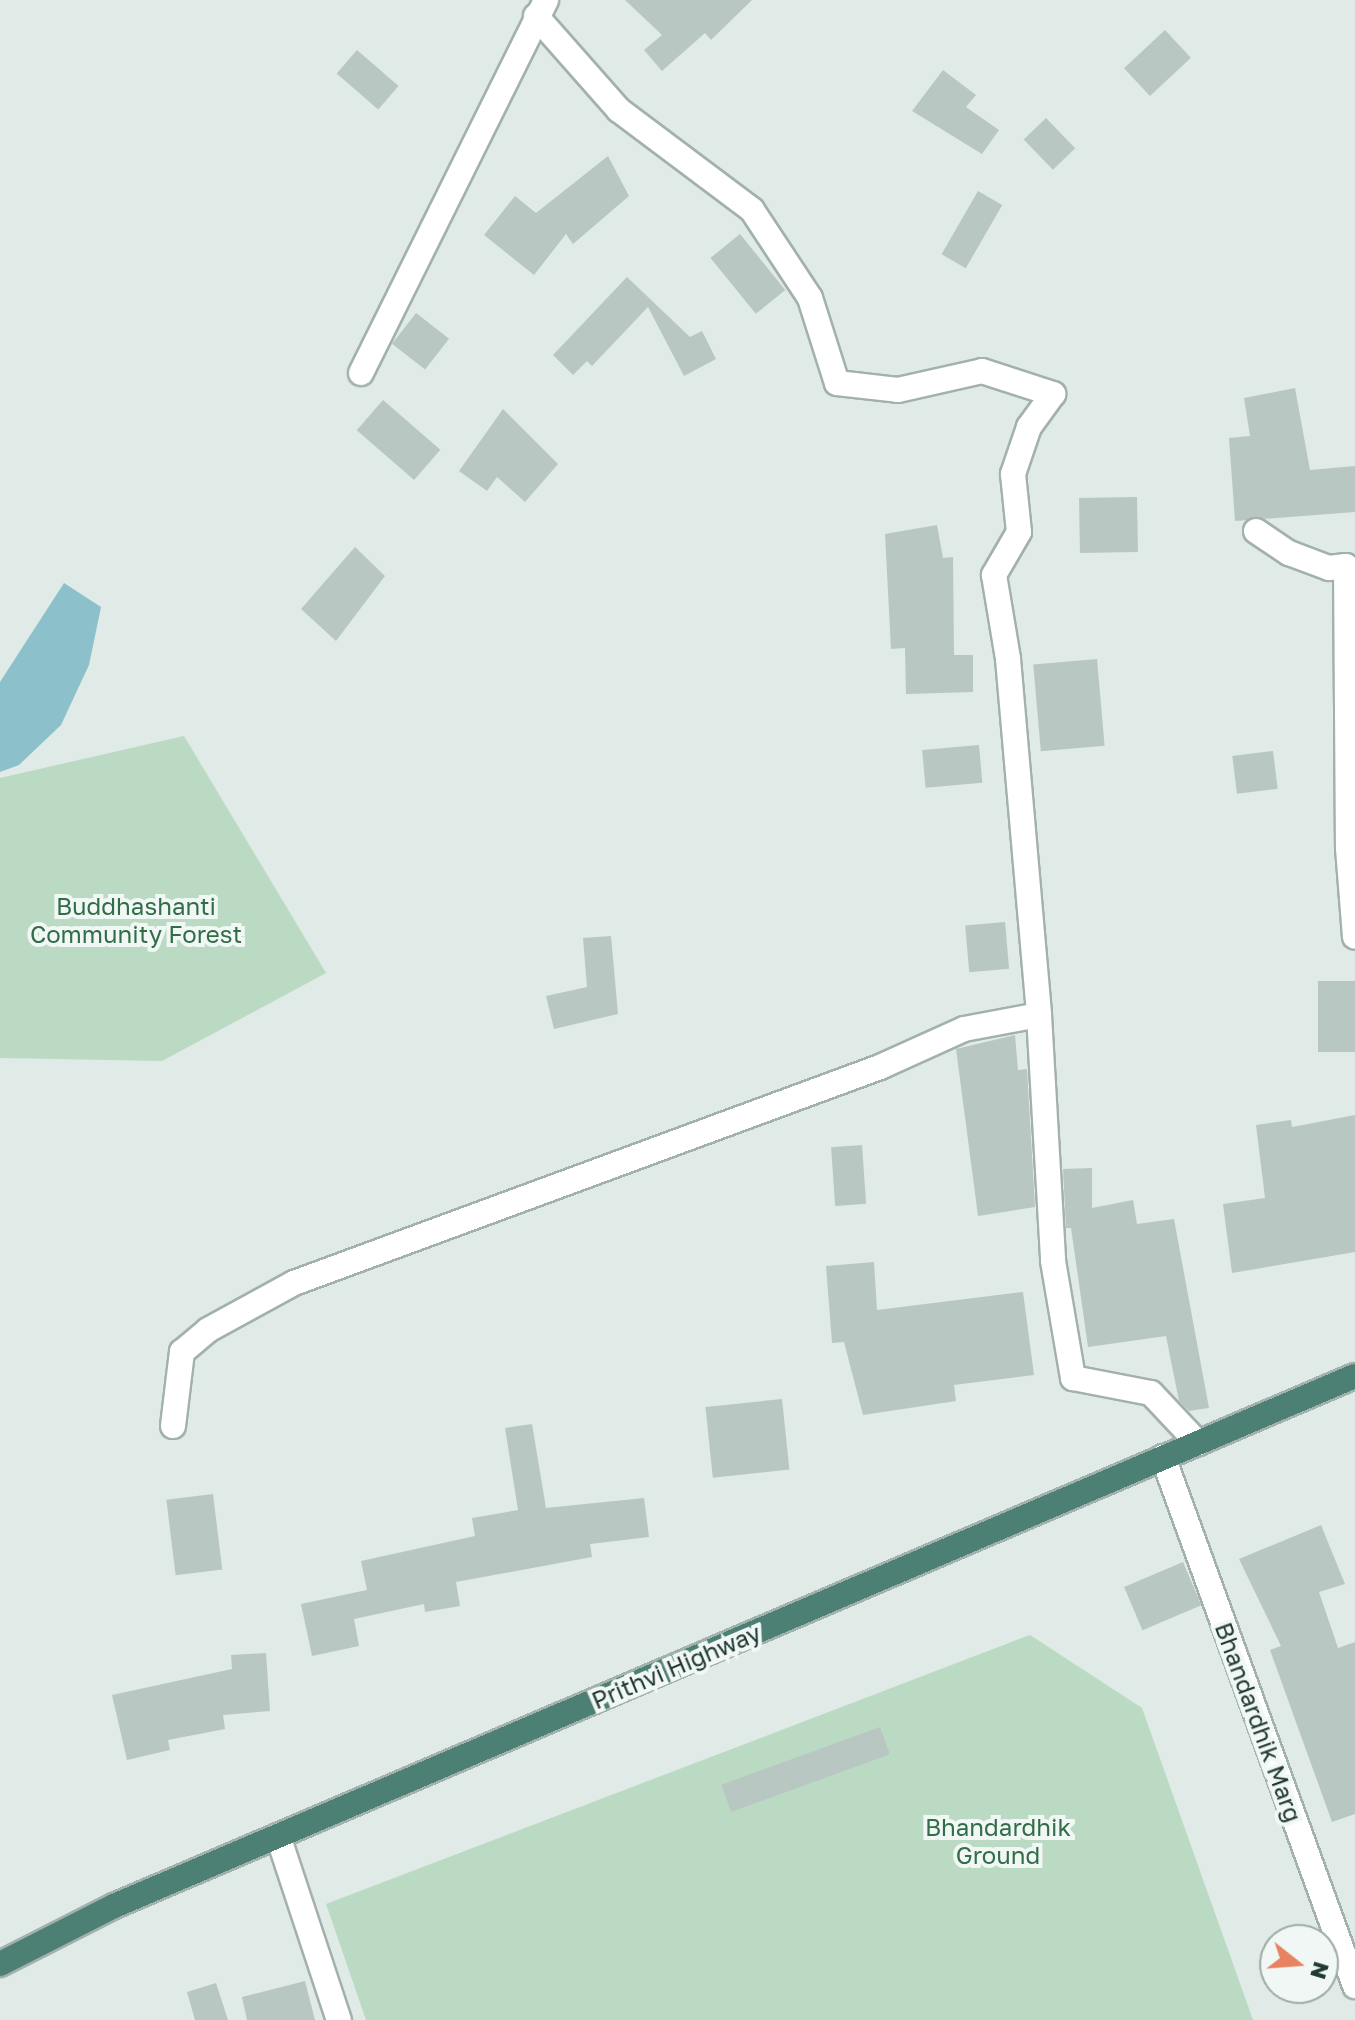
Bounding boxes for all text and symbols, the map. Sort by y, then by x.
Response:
park label: Buddhashanti Community Forest [30,892,242,948]
street label: Prithvi Highway [587,1617,765,1715]
street label: Bhandardhik Marg [1210,1618,1308,1826]
park label: Bhandardhik Ground [925,1813,1071,1869]
north arrow [1259,1924,1339,2004]
text: N [1305,1959,1336,1983]

